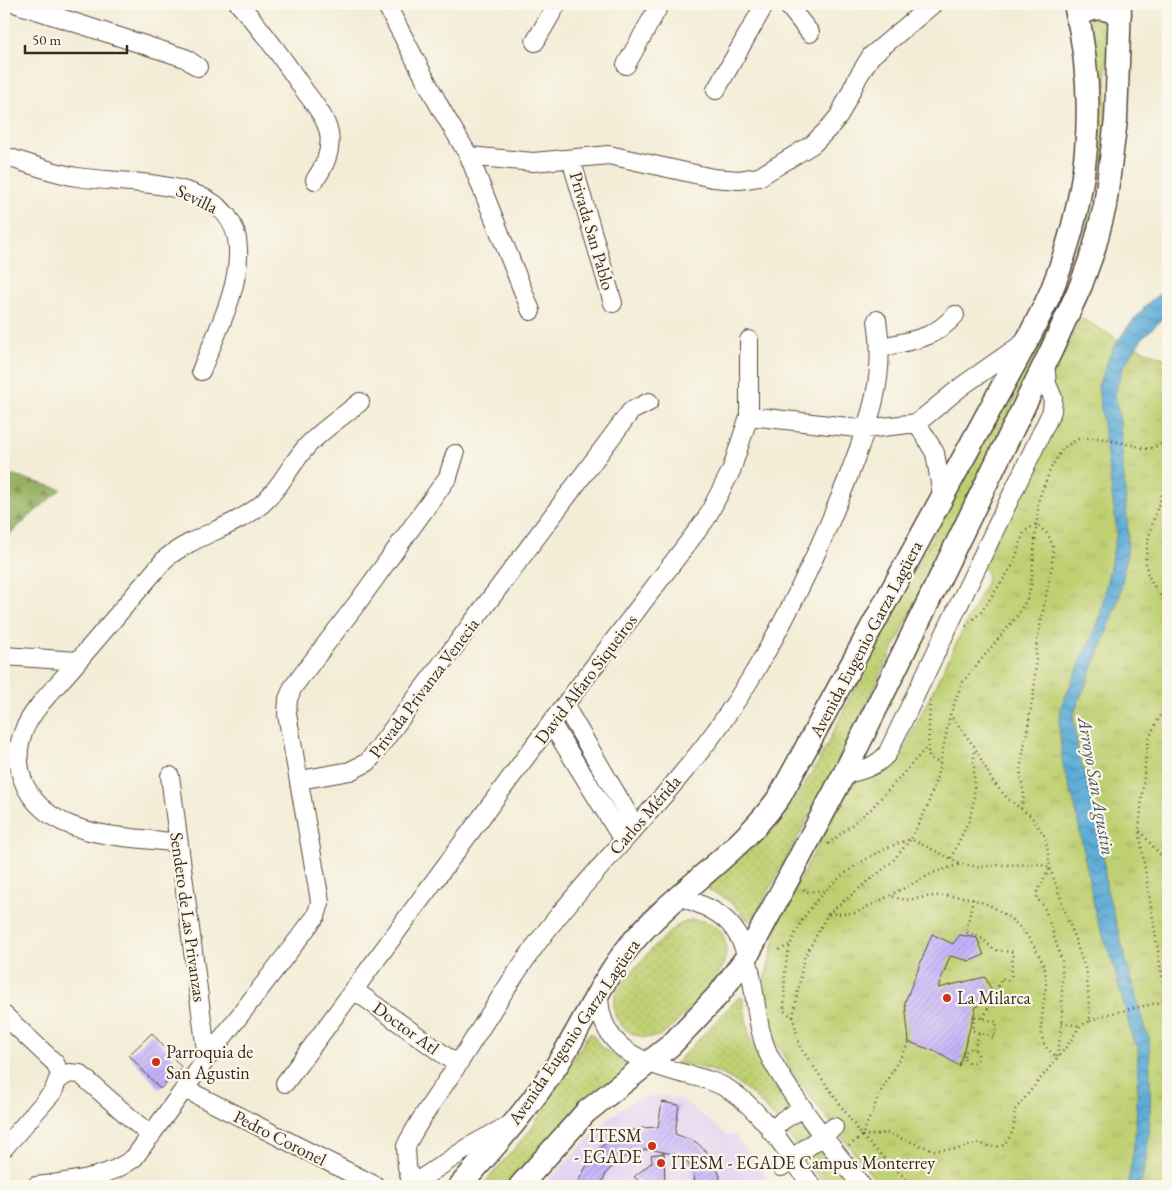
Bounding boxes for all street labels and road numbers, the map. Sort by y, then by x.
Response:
street label: Privada San Pablo [565,169,620,293]
street label: Sevilla [173,179,223,219]
street label: Avenida Eugenio Garza Lagüera [803,536,928,742]
street label: David Alfaro Siqueiros [529,609,642,748]
street label: Privada Privanza Venecia [363,612,484,762]
street label: Carlos Mérida [604,769,686,859]
street label: Sendero de Las Privanzas [165,831,212,1003]
street label: Avenida Eugenio Garza Lagüera [502,934,645,1130]
street label: Doctor Atl [369,996,444,1059]
street label: Pedro Coronel [230,1104,330,1171]

